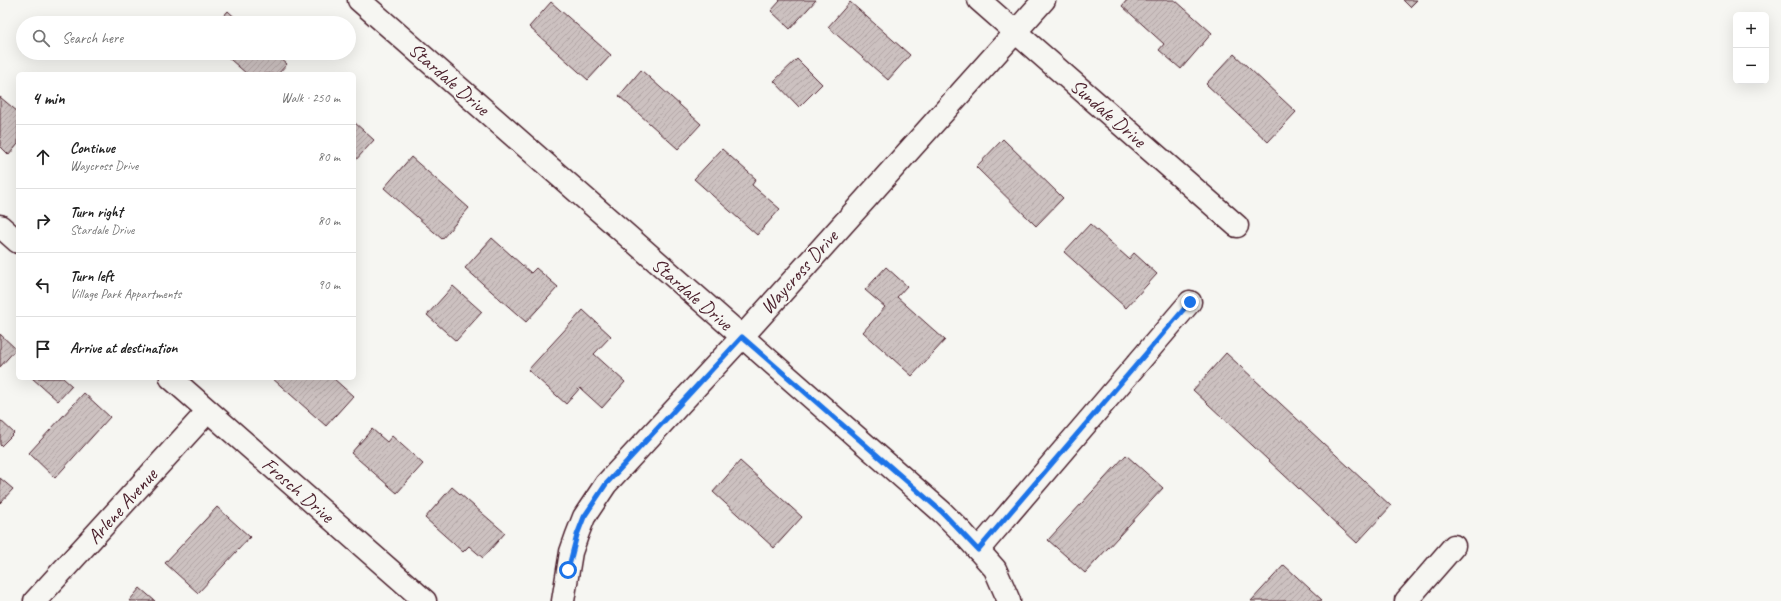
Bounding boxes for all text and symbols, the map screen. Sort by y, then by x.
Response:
map controls [1733,12,1769,84]
button: + [1733,12,1769,48]
search box [16,16,356,60]
icon: search [30,27,52,49]
text: Search here [62,29,123,48]
street label: Stardale Drive [403,37,496,122]
button: − [1733,48,1769,84]
street label: Sundale Drive [1065,73,1152,154]
text: 4 min [32,88,65,109]
text: Walk · 250 m [281,90,340,106]
text: Continue [70,139,115,158]
icon: ahead [32,146,54,168]
text: 80 m [318,149,340,165]
text: Waycross Drive [70,158,138,174]
text: Turn right [70,203,123,222]
icon: right [32,210,54,232]
text: 80 m [318,213,340,229]
text: Stardale Drive [70,222,134,238]
street label: Waycross Drive [755,224,844,319]
street label: Stardale Drive [646,252,739,337]
text: Turn left [70,267,113,286]
icon: left [32,274,54,296]
text: 90 m [318,277,340,293]
text: Village Park Appartments [70,286,181,302]
route end [1181,293,1199,311]
icon: arrive [32,338,54,360]
text: Arrive at destination [70,339,177,358]
street label: Frosch Drive [257,452,340,529]
street label: Arlene Avenue [82,462,163,549]
route start [559,561,577,579]

